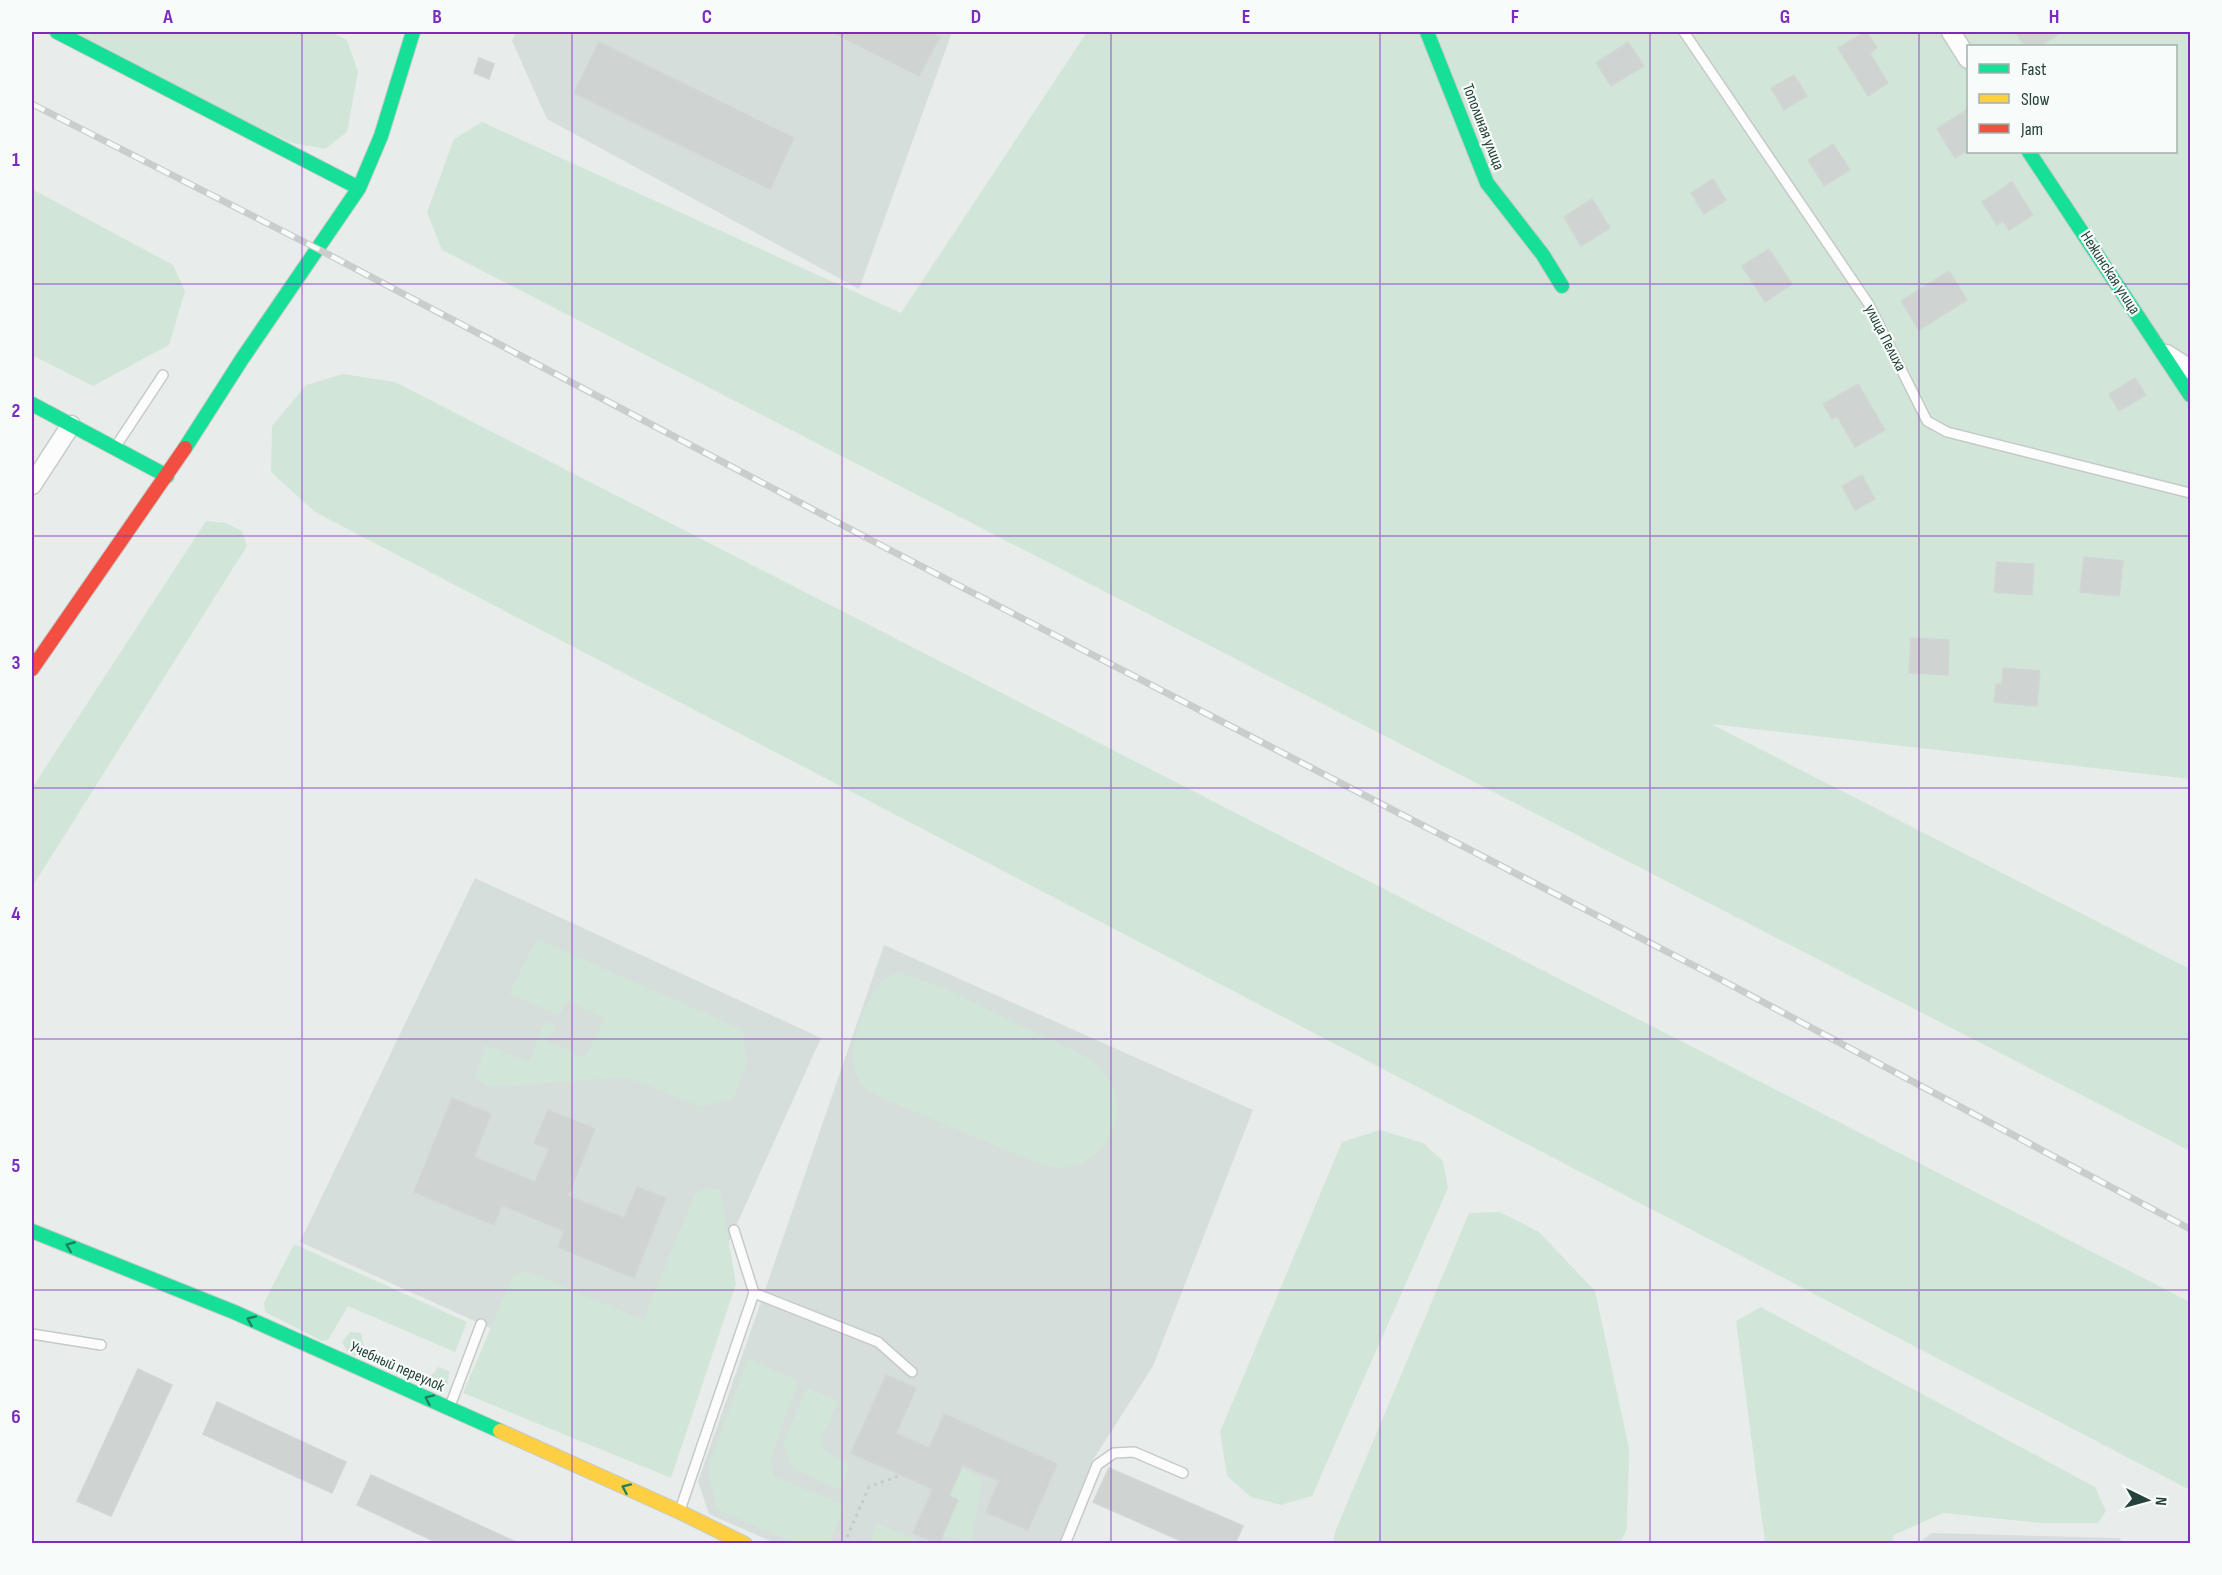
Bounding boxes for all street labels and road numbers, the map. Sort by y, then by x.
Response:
street label: Тополиная улица [1458,81,1508,173]
street label: Нежинская улица [2076,228,2144,318]
street label: улица Пелиха [1860,301,1910,375]
street label: Учебный переулок [347,1338,448,1397]

